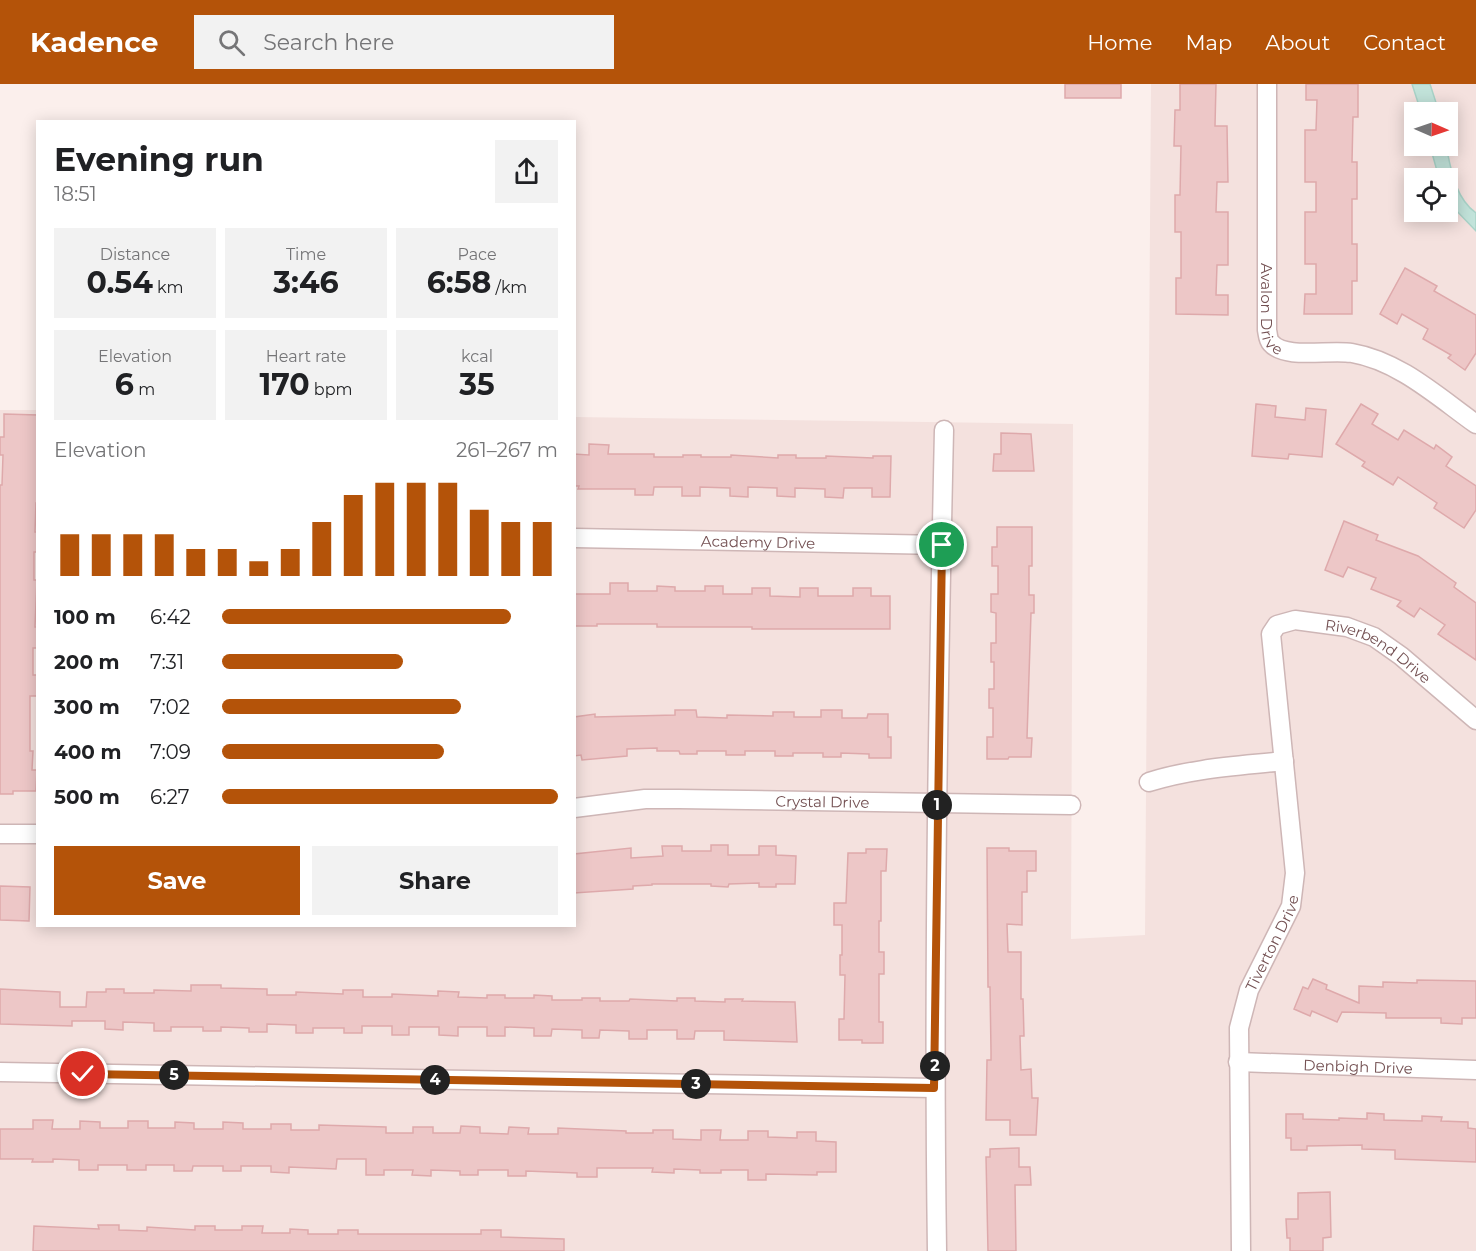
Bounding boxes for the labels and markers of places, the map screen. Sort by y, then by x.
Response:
pin [916,519,967,570]
pin: 1 [922,790,952,820]
pin [57,1048,108,1099]
pin: 2 [920,1051,950,1081]
pin: 5 [159,1060,189,1090]
pin: 4 [420,1065,450,1095]
pin: 3 [681,1069,711,1099]

